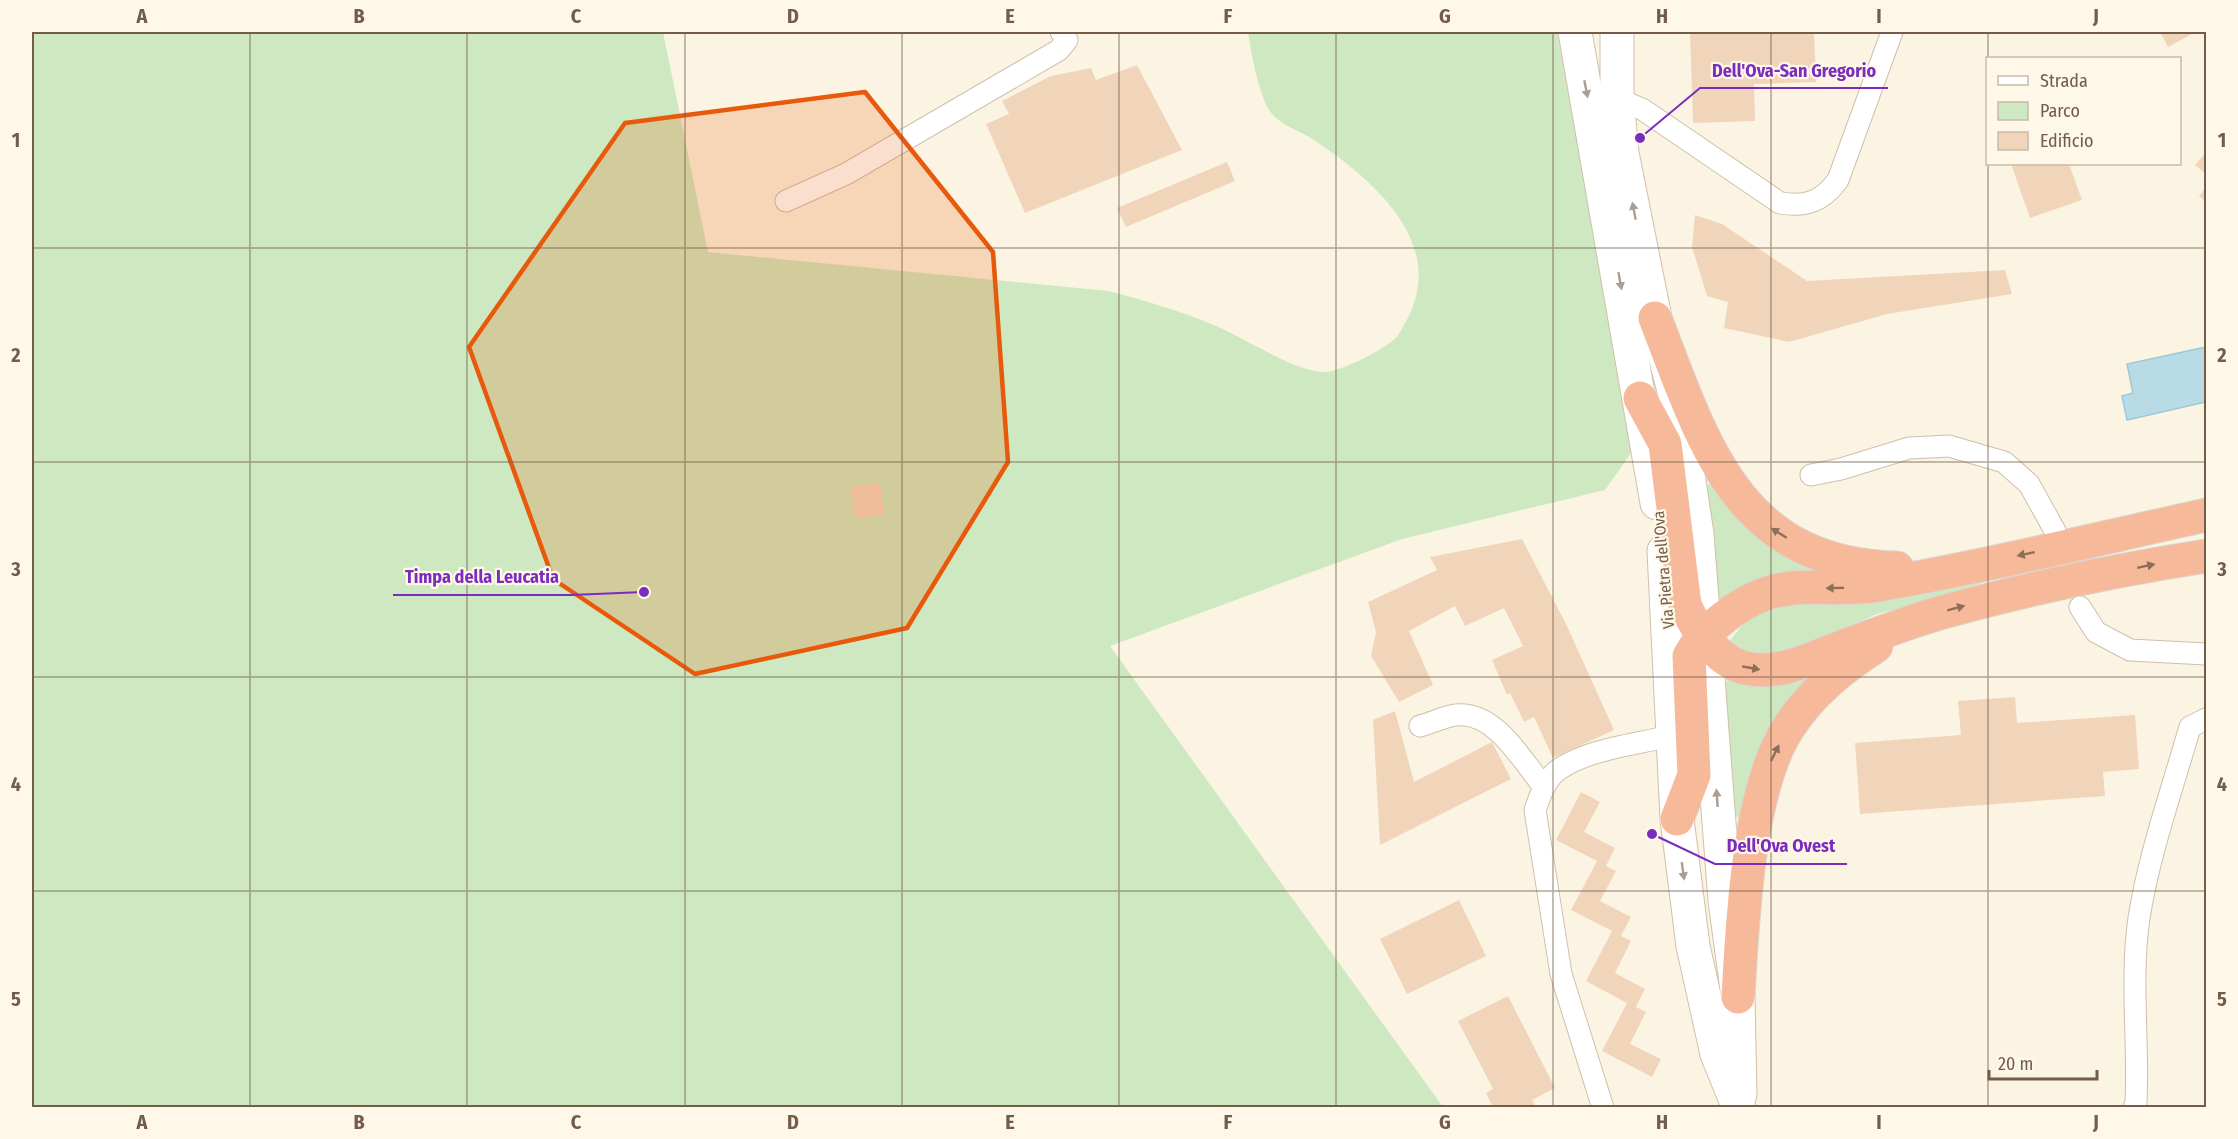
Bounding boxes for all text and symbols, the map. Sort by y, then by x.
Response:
text: A [136,4,149,28]
text: B [353,4,365,28]
text: C [571,4,582,28]
text: D [787,4,799,28]
text: E [1005,4,1015,28]
text: F [1224,4,1233,28]
text: G [1439,4,1451,28]
text: H [1656,4,1668,28]
text: I [1876,4,1882,28]
text: J [2092,4,2099,28]
callout: Dell'Ova-San Gregorio [1700,52,1888,88]
legend [1986,57,2181,165]
text: Dell'Ova-San Gregorio [1712,60,1876,82]
text: Strada [2040,70,2088,92]
one-way arrow [1582,80,1591,99]
text: Parco [2040,100,2080,122]
text: 1 [12,128,20,152]
text: 1 [2218,128,2226,152]
text: Edificio [2040,130,2093,152]
one-way arrow [1629,202,1638,221]
one-way arrow [1615,272,1624,291]
text: 2 [10,343,21,367]
text: 2 [2216,343,2227,367]
street label: Via Pietra dell'Ova [1649,510,1678,630]
one-way arrow [1771,528,1787,539]
one-way arrow [2016,550,2035,559]
text: 3 [10,557,21,581]
text: 3 [2216,557,2227,581]
callout: Timpa della Leucatia [393,559,571,595]
one-way arrow [2137,561,2156,570]
text: Timpa della Leucatia [405,566,559,588]
one-way arrow [1825,583,1844,593]
one-way arrow [1947,603,1965,613]
one-way arrow [1742,664,1761,673]
one-way arrow [1771,745,1780,762]
text: 4 [11,772,21,796]
text: 4 [2217,772,2227,796]
one-way arrow [1712,789,1721,808]
callout: Dell'Ova Ovest [1715,828,1847,864]
text: Dell'Ova Ovest [1727,835,1836,857]
one-way arrow [1679,861,1688,880]
text: 5 [11,987,21,1011]
text: 5 [2217,987,2227,1011]
scale bar [1989,1043,2097,1081]
text: 20 m [1998,1053,2033,1075]
text: A [136,1110,149,1134]
text: B [353,1110,365,1134]
text: C [571,1110,582,1134]
text: D [787,1110,799,1134]
text: E [1005,1110,1015,1134]
text: F [1224,1110,1233,1134]
text: G [1439,1110,1451,1134]
text: H [1656,1110,1668,1134]
text: I [1876,1110,1882,1134]
text: J [2092,1110,2099,1134]

